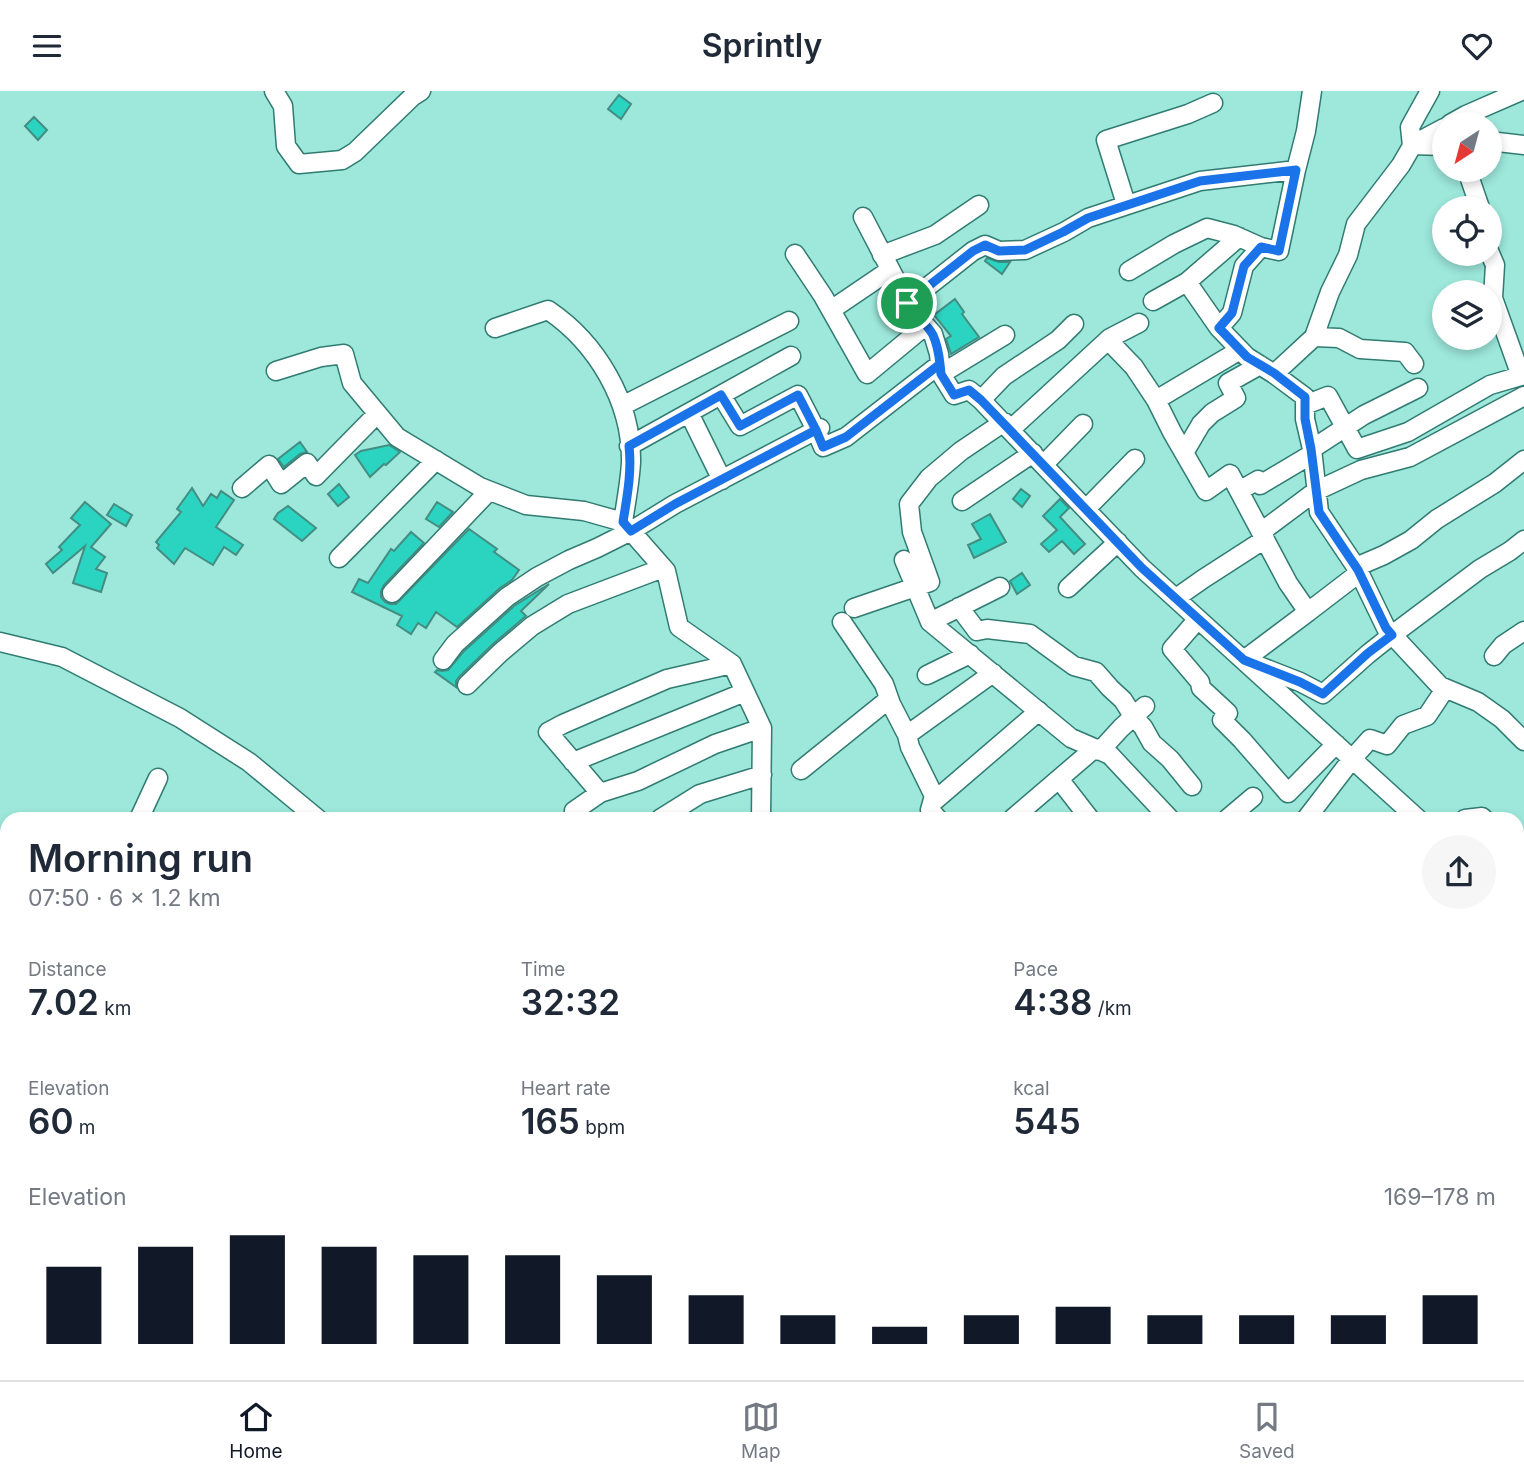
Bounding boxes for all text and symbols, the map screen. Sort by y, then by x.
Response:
text: Sprintly [702,26,822,65]
icon: menu [28,27,66,65]
icon: heart [1458,27,1496,65]
north arrow [1432,112,1502,182]
map controls [1432,112,1502,350]
button: locate [1432,196,1502,266]
pin [877,273,937,333]
button: layers [1432,280,1502,350]
icon: arrive [888,284,926,322]
text: Morning run [28,835,253,881]
button: share [1422,835,1496,909]
text: 07:50 · 6 × 1.2 km [28,884,221,912]
text: Distance [28,958,106,981]
text: Time [521,958,565,981]
text: Pace [1013,958,1058,981]
text: 7.02 [28,981,99,1023]
text: 32:32 [521,981,620,1023]
text: 4:38 [1013,981,1092,1023]
text: km [99,997,131,1020]
text: /km [1092,997,1132,1020]
text: Elevation [28,1077,109,1100]
text: Heart rate [521,1077,611,1100]
text: kcal [1013,1077,1050,1100]
text: 60 [28,1100,73,1142]
text: 165 [521,1100,580,1142]
text: 545 [1013,1100,1081,1142]
text: m [73,1116,95,1139]
text: bpm [580,1116,625,1139]
text: Elevation [28,1183,127,1211]
text: 169–178 m [1384,1183,1496,1211]
tab: Home [229,1398,283,1463]
tab: Map [741,1398,781,1463]
tab: Saved [1239,1398,1295,1463]

